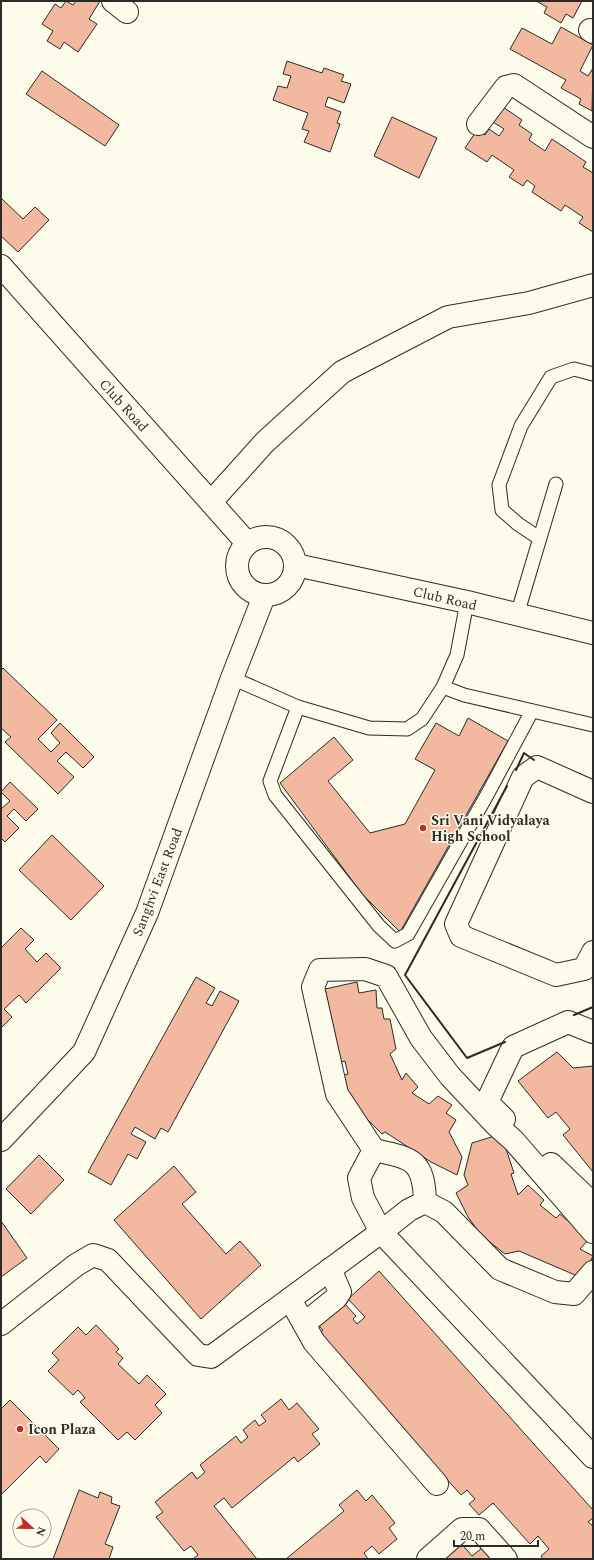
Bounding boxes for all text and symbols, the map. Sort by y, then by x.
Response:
street label: Club Road [94,374,153,437]
street label: Club Road [411,581,479,616]
place label: Sri Vani Vidyalaya High School [431,810,550,847]
marker: Sri Vani Vidyalaya High School [418,823,428,833]
street label: Sanghvi East Road [127,825,188,939]
place label: Icon Plaza [28,1419,97,1440]
marker: Icon Plaza [15,1424,25,1434]
north arrow [12,1508,52,1548]
scale bar [454,1522,538,1548]
text: N [31,1524,50,1539]
text: 20 m [460,1527,485,1546]

